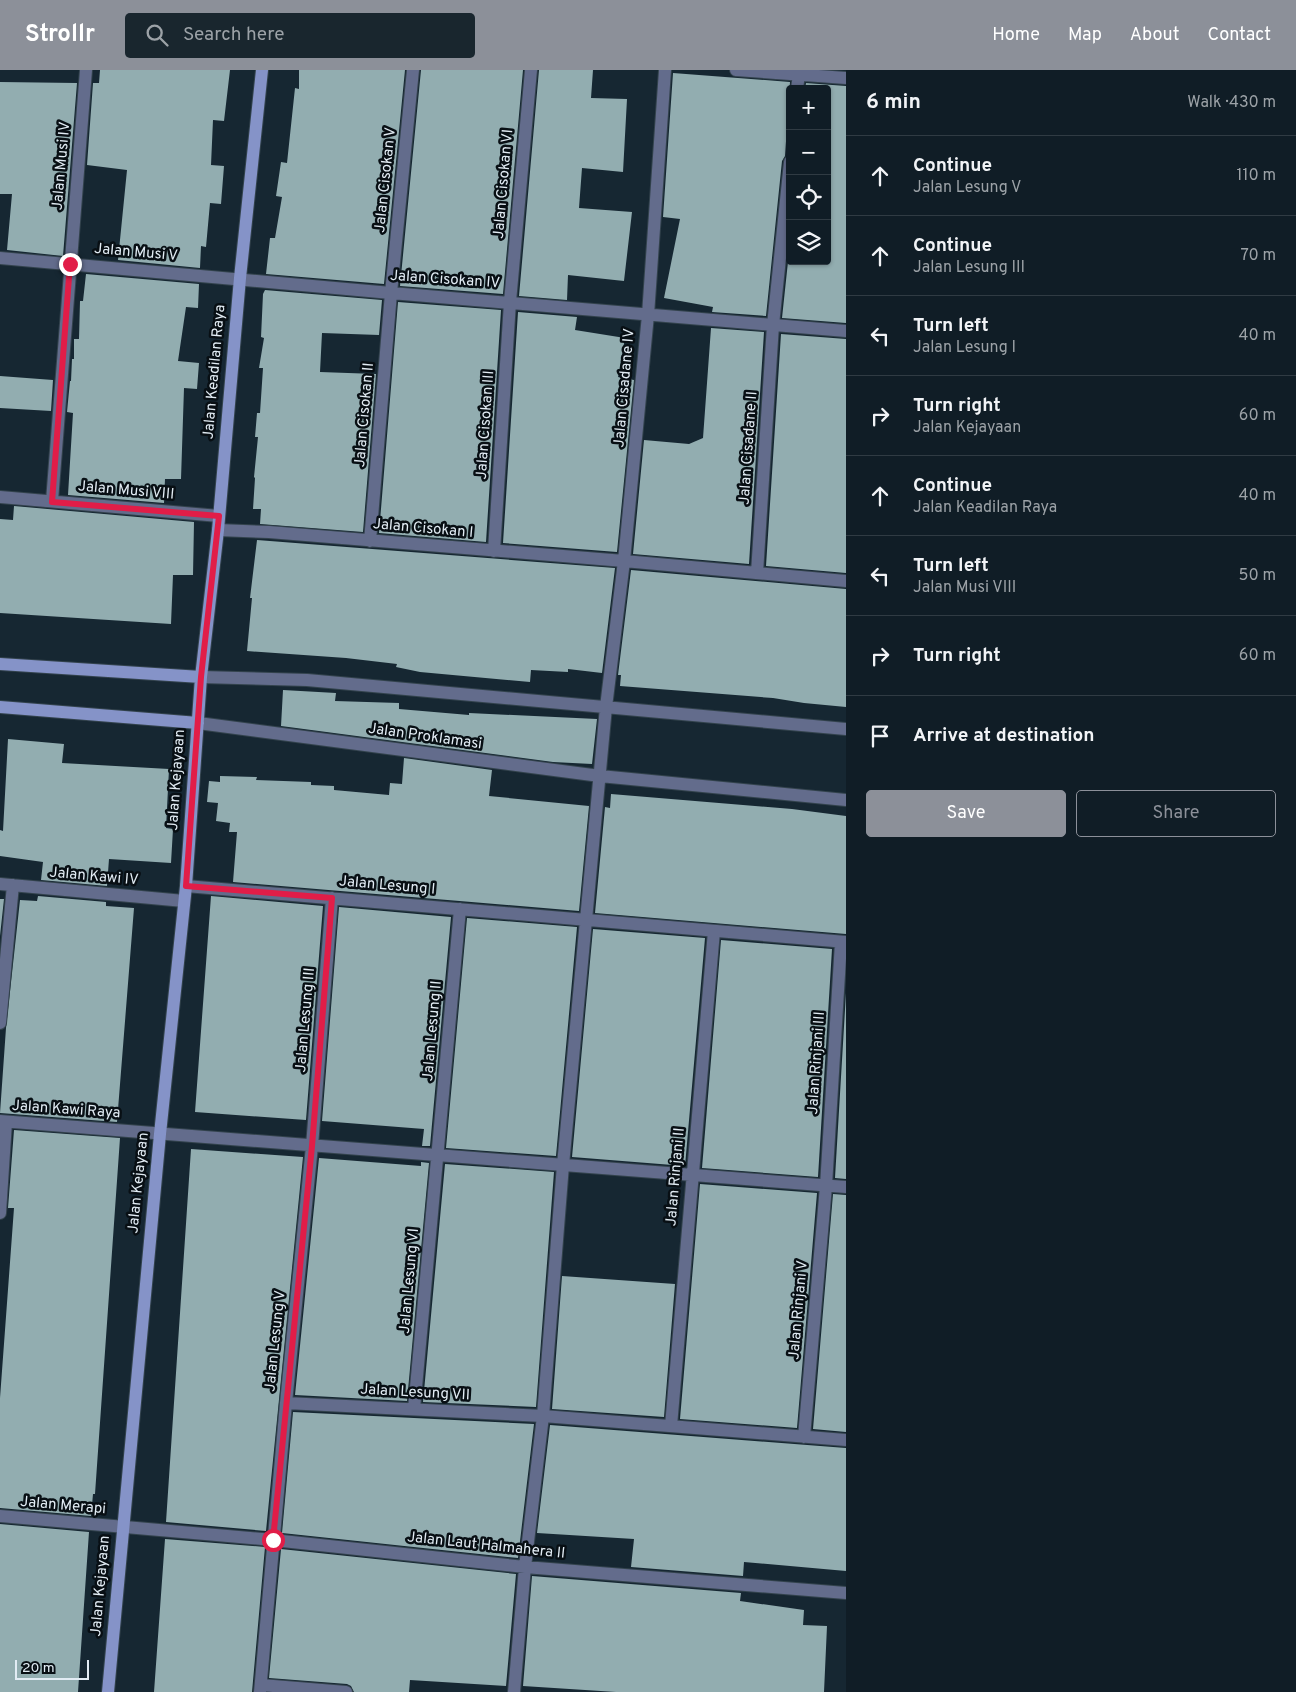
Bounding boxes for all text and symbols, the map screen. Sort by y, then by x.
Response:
search box [125,13,475,58]
text: Strollr [25,20,95,50]
icon: search [143,21,171,49]
text: Search here [183,23,284,47]
text: Home [992,24,1040,47]
text: Map [1068,24,1102,47]
text: About [1130,24,1179,47]
text: Contact [1207,24,1271,47]
map controls [786,85,831,265]
button: + [786,85,831,130]
text: 6 min [866,89,921,116]
text: Walk · 430 m [1187,93,1276,113]
street label: Jalan Musi IV [49,121,75,211]
street label: Jalan Cisokan V [371,126,401,234]
street label: Jalan Cisokan VI [490,128,518,240]
button: − [786,130,831,175]
text: Continue [913,154,992,178]
icon: ahead [866,162,894,190]
text: 110 m [1236,166,1276,186]
button: locate [786,175,831,220]
text: Jalan Lesung V [913,178,1021,198]
button: layers [786,220,831,265]
text: Continue [913,234,992,258]
street label: Jalan Musi V [93,240,179,266]
icon: ahead [866,242,894,270]
text: 70 m [1241,246,1276,266]
route end [59,253,82,276]
text: Jalan Lesung III [913,258,1025,278]
street label: Jalan Cisokan IV [389,267,501,293]
street label: Jalan Keadilan Raya [200,304,230,440]
text: Turn left [913,314,989,338]
icon: left [866,322,894,350]
text: 40 m [1238,326,1276,346]
street label: Jalan Cisadane IV [610,328,640,448]
text: Jalan Lesung I [913,338,1016,358]
street label: Jalan Cisokan II [351,362,379,468]
street label: Jalan Cisokan III [473,370,499,480]
street label: Jalan Cisadane II [736,391,762,505]
text: Turn right [913,394,1001,418]
icon: right [866,402,894,430]
text: 60 m [1239,406,1276,426]
text: Jalan Kejayaan [913,418,1021,438]
text: Continue [913,474,992,498]
street label: Jalan Musi VIII [77,477,175,505]
icon: ahead [866,482,894,510]
text: 40 m [1238,486,1276,506]
text: Jalan Keadilan Raya [913,498,1057,518]
street label: Jalan Cisokan I [372,515,474,543]
text: Turn left [913,554,989,578]
icon: left [866,562,894,590]
text: 50 m [1239,566,1276,586]
text: Jalan Musi VIII [913,578,1016,598]
icon: right [866,642,894,670]
text: Turn right [913,644,1001,668]
text: 60 m [1239,646,1276,666]
street label: Jalan Proklamasi [367,720,483,754]
icon: arrive [866,722,894,750]
text: Arrive at destination [913,724,1094,748]
street label: Jalan Kejayaan [164,729,190,831]
button: Save [866,790,1066,837]
button: Share [1076,790,1276,837]
street label: Jalan Kawi IV [49,864,140,890]
street label: Jalan Lesung I [338,872,436,900]
street label: Jalan Lesung III [292,967,320,1073]
street label: Jalan Lesung II [419,980,447,1082]
street label: Jalan Rinjani III [804,1011,830,1115]
street label: Jalan Kawi Raya [11,1097,121,1123]
street label: Jalan Rinjani II [662,1127,690,1227]
street label: Jalan Kejayaan [124,1132,154,1234]
street label: Jalan Lesung VI [396,1227,424,1335]
street label: Jalan Rinjani V [785,1259,813,1360]
street label: Jalan Lesung V [261,1289,291,1393]
street label: Jalan Lesung VII [360,1381,470,1405]
street label: Jalan Merapi [19,1493,107,1519]
street label: Jalan Laut Halmahera II [406,1528,566,1564]
route start [262,1529,285,1552]
street label: Jalan Kejayaan [87,1535,115,1637]
scale bar [15,1657,89,1680]
text: 20 m [22,1660,55,1677]

